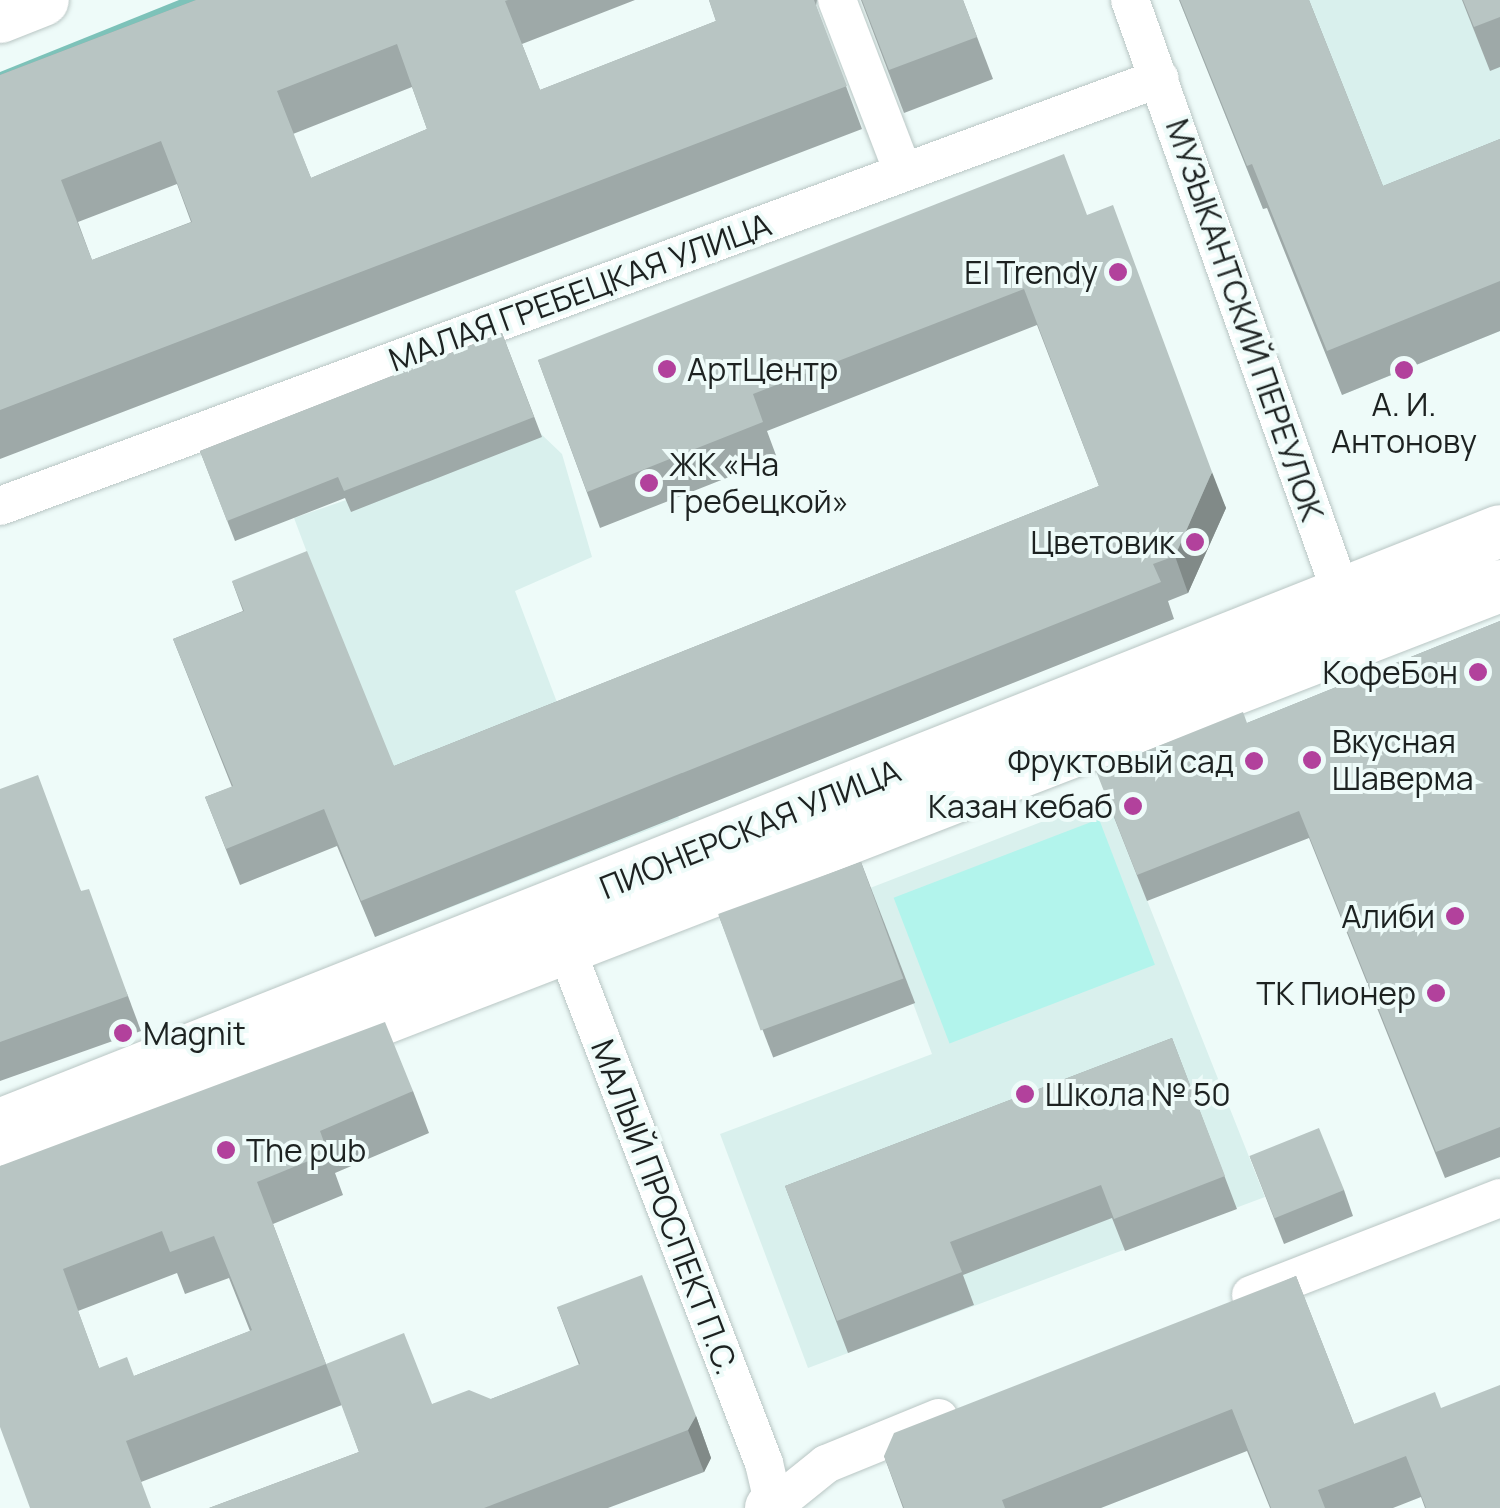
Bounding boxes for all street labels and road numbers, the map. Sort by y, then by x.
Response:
street label: МУЗЫКАНТСКИЙ ПЕРЕУЛОК [1158,114,1332,526]
street label: МАЛАЯ ГРЕБЕЦКАЯ УЛИЦА [384,205,776,379]
street label: ПИОНЕРСКАЯ УЛИЦА [594,751,906,907]
street label: МАЛЫЙ ПРОСПЕКТ П.С. [583,1034,747,1380]

